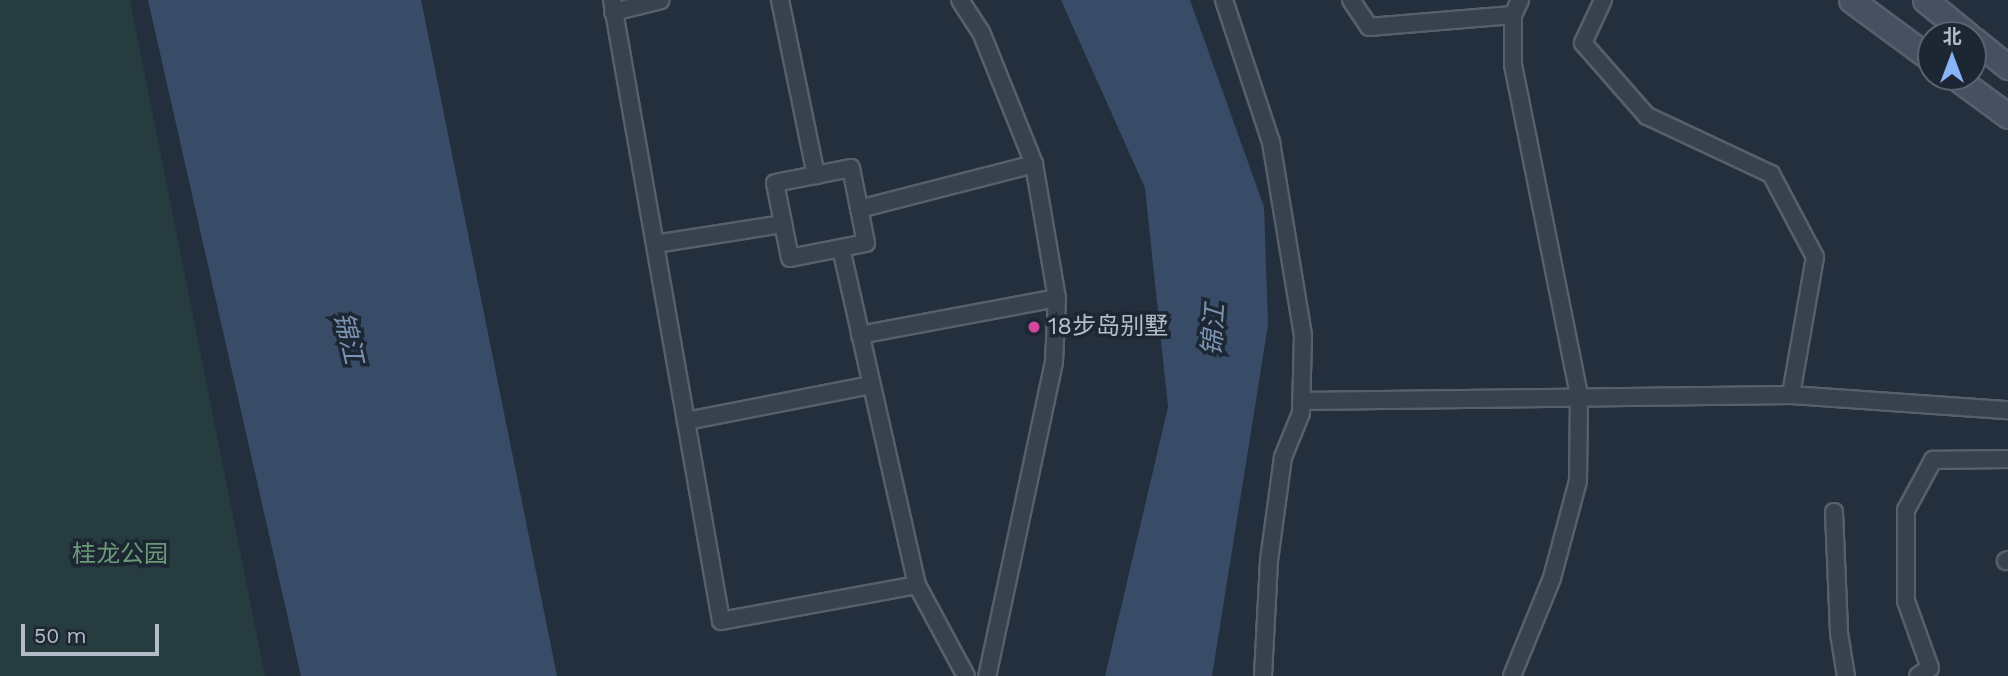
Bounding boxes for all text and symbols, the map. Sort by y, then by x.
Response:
north arrow [1917,21,1987,91]
text: 北 [1942,25,1962,48]
water label: 锦江 [1197,303,1231,357]
water label: 锦江 [327,309,369,367]
place label: 18步岛别墅 [1048,313,1168,341]
marker: 18步岛别墅 [1026,319,1042,335]
park label: 桂龙公园 [72,541,168,569]
scale bar [24,610,163,654]
text: 50 m [34,623,86,648]

